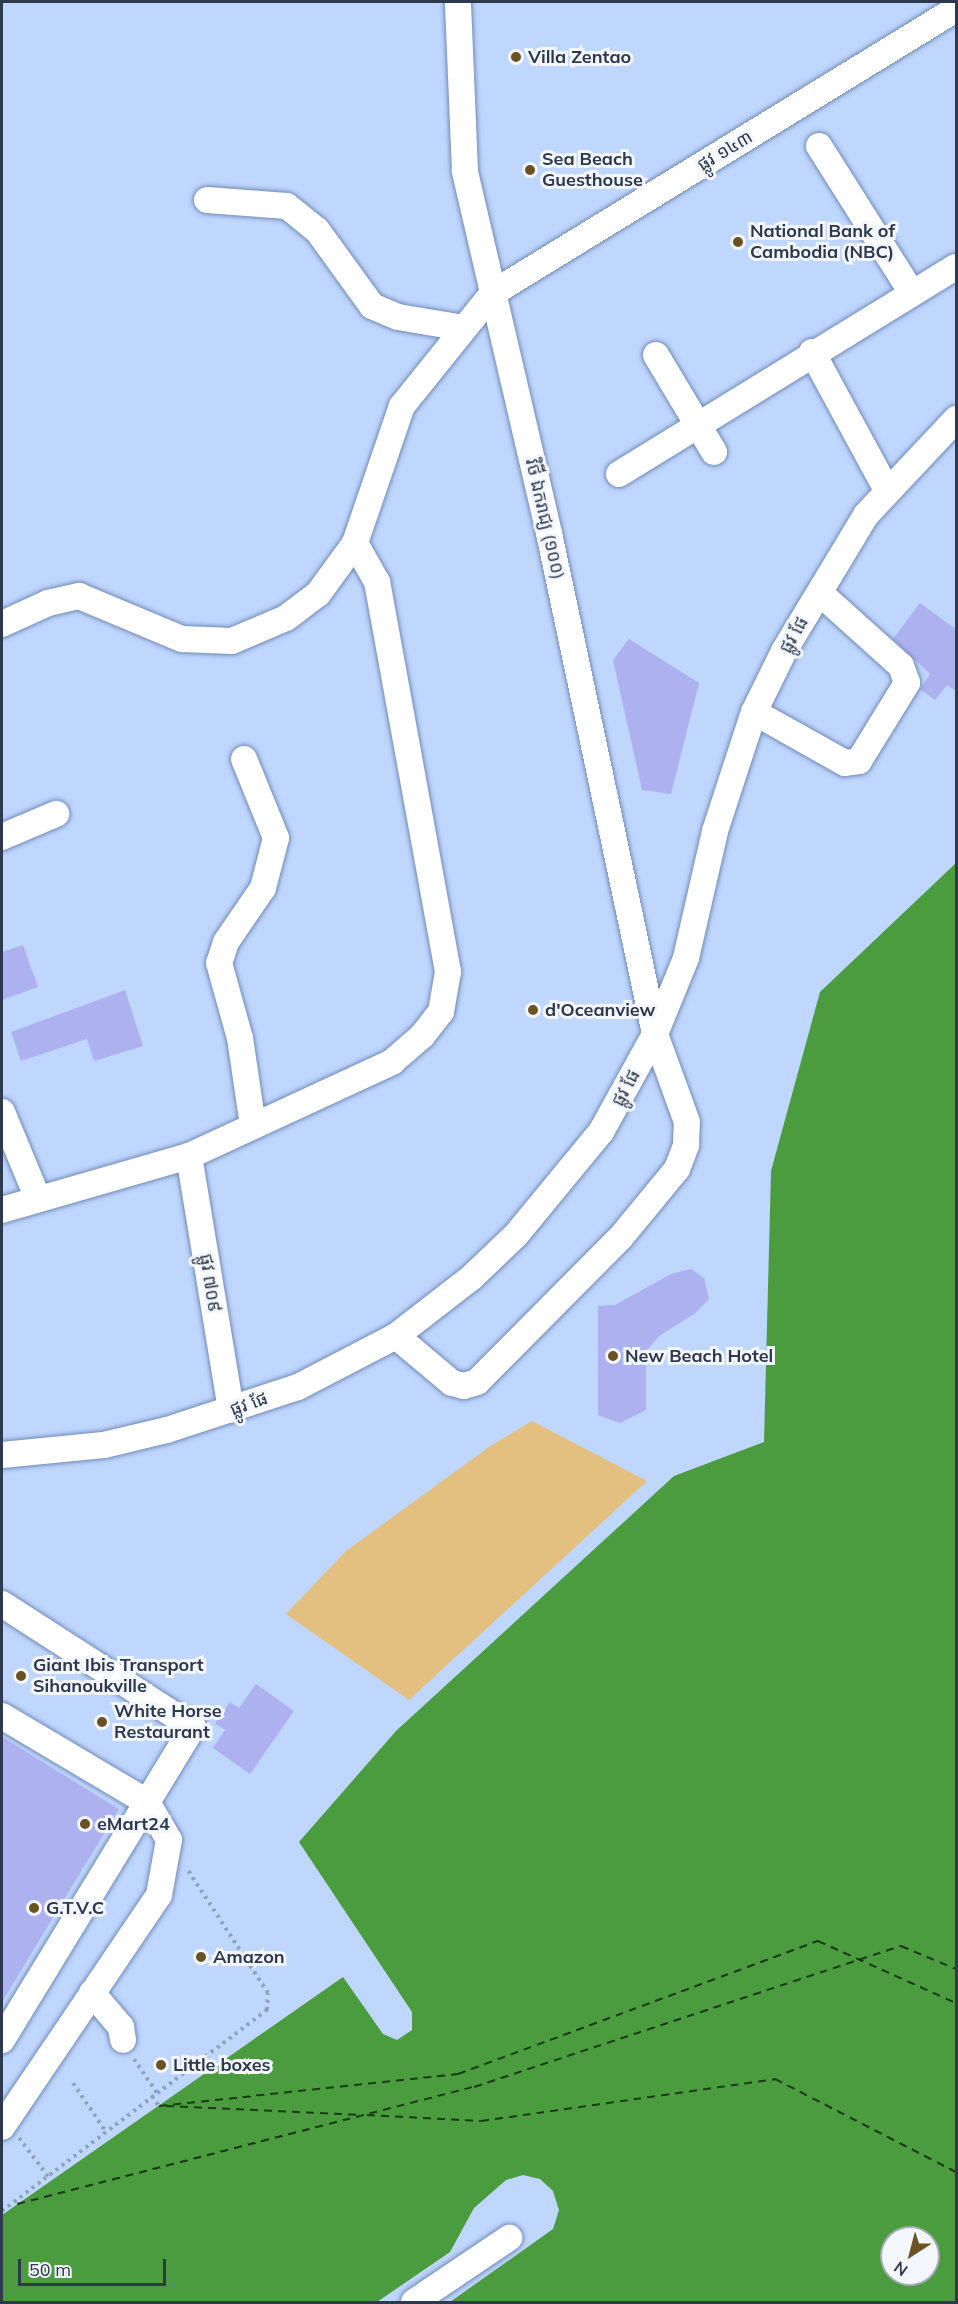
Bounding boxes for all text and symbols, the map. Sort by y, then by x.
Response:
place label: Villa Zentao [528,46,631,68]
marker: Villa Zentao [509,50,523,64]
street label: ផ្លូវ ១៤៣ [694,126,756,176]
place label: Sea Beach Guesthouse [542,149,643,192]
marker: Sea Beach Guesthouse [523,163,537,177]
place label: National Bank of Cambodia (NBC) [750,221,895,264]
marker: National Bank of Cambodia (NBC) [731,235,745,249]
street label: វិថី ឯករាជ្យ (១០០) [521,457,569,581]
street label: ផ្លូវ ផែ [775,613,813,657]
place label: d'Oceanview [545,999,655,1021]
marker: d'Oceanview [526,1003,540,1017]
street label: ផ្លូវ ផែ [607,1066,645,1110]
street label: ផ្លូវ ៧០៩ [195,1252,225,1314]
place label: New Beach Hotel [625,1345,773,1367]
marker: New Beach Hotel [606,1349,620,1363]
street label: ផ្លូវ ផែ [227,1388,271,1420]
place label: Giant Ibis Transport Sihanoukville [33,1655,204,1698]
marker: Giant Ibis Transport Sihanoukville [14,1669,28,1683]
place label: White Horse Restaurant [114,1701,222,1744]
marker: White Horse Restaurant [95,1715,109,1729]
place label: eMart24 [97,1813,170,1835]
marker: eMart24 [78,1817,92,1831]
place label: G.T.V.C [46,1897,104,1919]
marker: G.T.V.C [27,1901,41,1915]
place label: Amazon [213,1946,285,1968]
marker: Amazon [194,1950,208,1964]
place label: Little boxes [173,2054,271,2076]
marker: Little boxes [154,2058,168,2072]
north arrow [880,2226,940,2286]
scale bar [21,2247,170,2285]
text: N [890,2257,911,2281]
text: 50 m [29,2258,71,2281]

